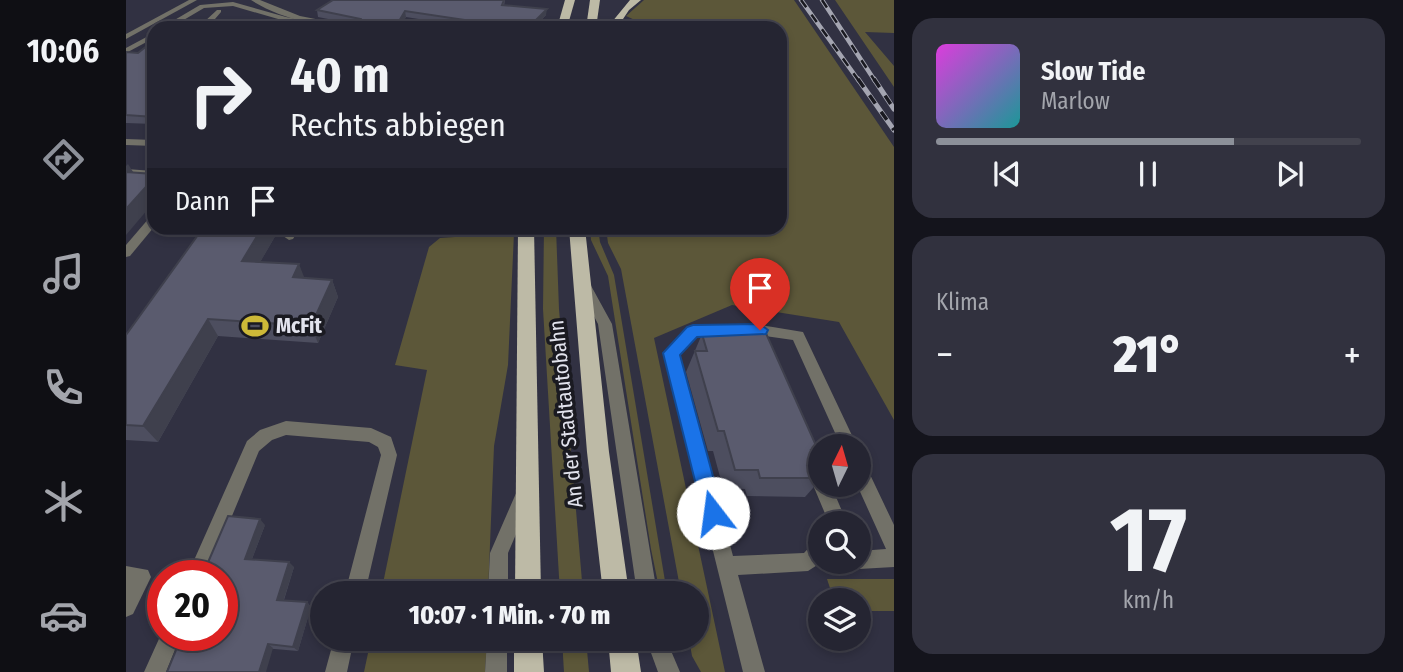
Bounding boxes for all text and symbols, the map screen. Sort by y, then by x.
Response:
text: 10:06 [27,32,99,70]
text: 40 m [290,46,390,105]
icon: right [175,49,266,140]
text: Slow Tide [1041,56,1145,87]
text: Marlow [1041,87,1110,115]
text: Rechts abbiegen [290,106,506,144]
icon: directions [39,135,88,184]
icon: previous [988,155,1026,193]
icon: pause [1129,155,1167,193]
icon: next [1271,155,1309,193]
icon: arrive [244,182,282,220]
text: Dann [175,186,230,217]
icon: music [39,249,88,298]
pin [730,258,790,330]
icon: arrive [741,269,779,307]
text: Klima [936,288,989,316]
sports icon: McFit [240,311,270,341]
place label: McFit [276,313,322,339]
street label: An der Stadtautobahn [543,319,589,509]
text: 21° [1113,323,1184,386]
text: − [936,332,953,378]
text: + [1344,332,1361,378]
icon: phone [39,363,88,412]
north arrow [808,434,872,497]
map controls [808,434,871,651]
position arrow [676,476,750,550]
icon: climate [39,477,88,526]
text: 17 [1110,486,1187,595]
button: search [808,511,871,574]
speed limit sign: 20 [147,560,238,651]
text: km/h [1123,586,1174,614]
button: layers [808,588,871,651]
icon: car [39,591,88,640]
text: 10:07 · 1 Min. · 70 m [409,600,610,631]

